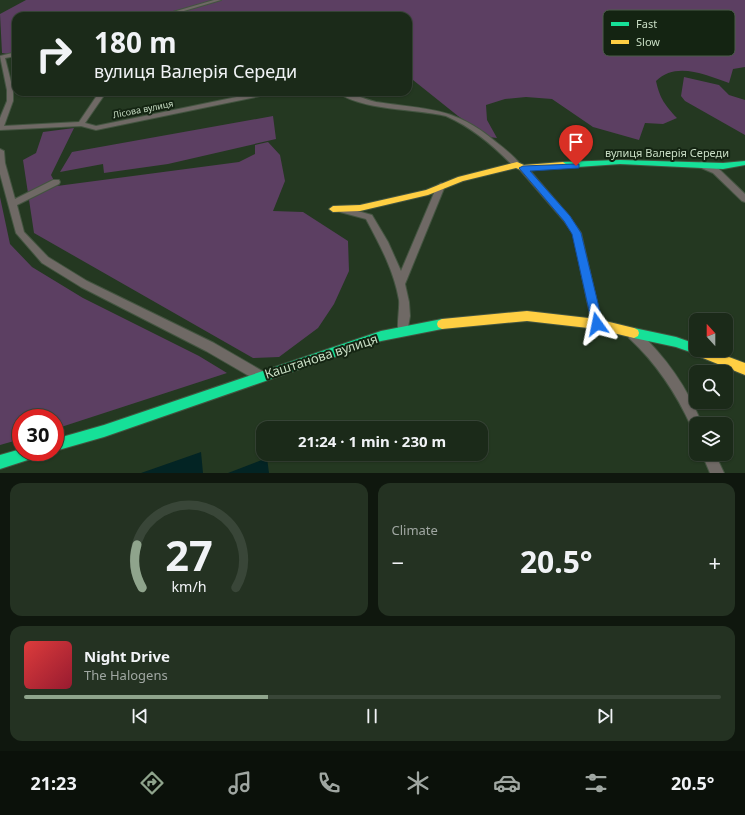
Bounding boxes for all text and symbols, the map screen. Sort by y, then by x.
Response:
legend [603,10,735,56]
text: Fast [636,16,657,31]
text: 180 m [94,23,177,61]
icon: right [28,28,80,80]
text: Slow [636,34,660,49]
text: вулиця Валерія Середи [94,59,297,83]
street label: Лісова вулиця [112,97,174,121]
pin [559,125,593,166]
icon: arrive [565,131,587,153]
street label: вулиця Валерія Середи [605,145,729,160]
position arrow [576,303,618,345]
north arrow [689,313,733,357]
map controls [689,313,733,461]
street label: Каштанова вулиця [262,329,380,383]
button: search [689,365,733,409]
speed limit sign: 30 [12,409,64,461]
button: layers [689,417,733,461]
text: 21:24 · 1 min · 230 m [298,431,446,451]
text: Climate [392,521,438,539]
text: 27 [165,526,213,582]
text: 20.5° [520,541,593,582]
text: − [392,547,404,577]
text: + [708,547,721,577]
text: km/h [171,576,206,595]
text: Night Drive [84,646,170,666]
text: The Halogens [84,666,168,684]
icon: previous [129,705,151,727]
icon: pause [361,705,383,727]
icon: next [594,705,616,727]
icon: directions [138,769,166,797]
icon: music [226,769,254,797]
icon: phone [315,769,343,797]
icon: climate [404,769,432,797]
icon: car [493,769,521,797]
icon: filters [582,769,610,797]
text: 21:23 [30,771,77,795]
text: 20.5° [671,771,715,795]

